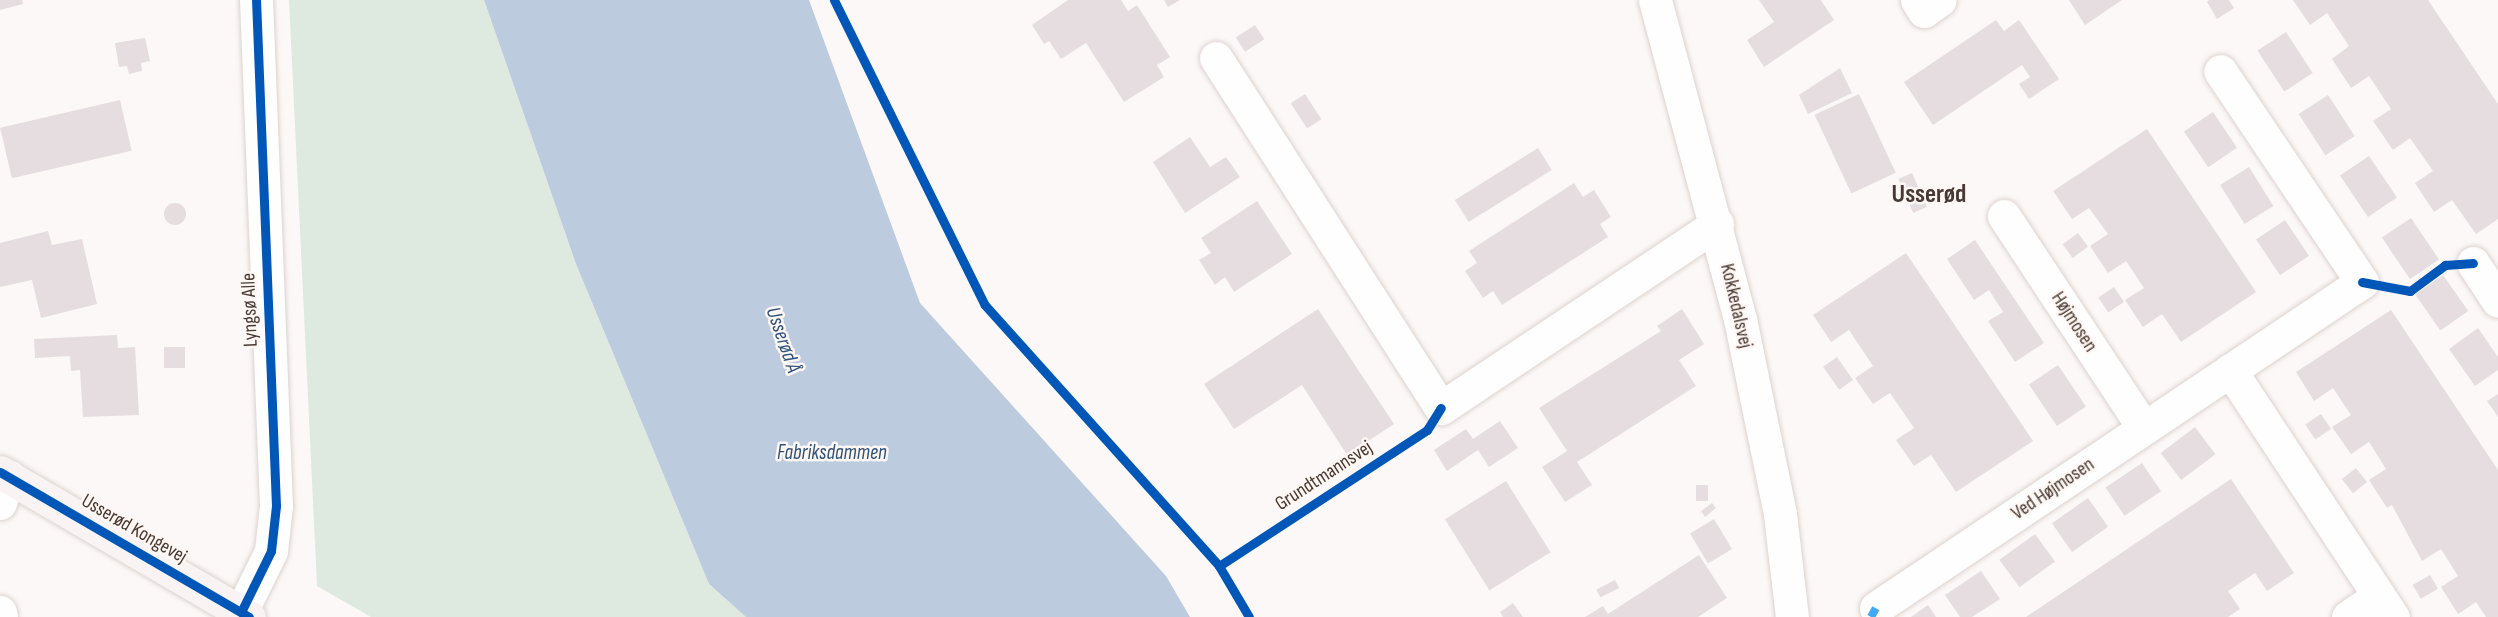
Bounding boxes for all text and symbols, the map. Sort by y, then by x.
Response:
district label: Usserød [1892,179,1966,211]
street label: Kokkedalsvej [1715,261,1757,351]
street label: Lyngsø Alle [237,273,263,347]
street label: Højmosen [2046,287,2102,357]
water label: Usserød Å [760,304,806,376]
street label: Grundtmannsvej [1271,436,1377,516]
water label: Fabriksdammen [777,440,887,466]
street label: Ved Højmosen [2007,453,2099,525]
street label: Usserød Kongevej [77,489,191,569]

